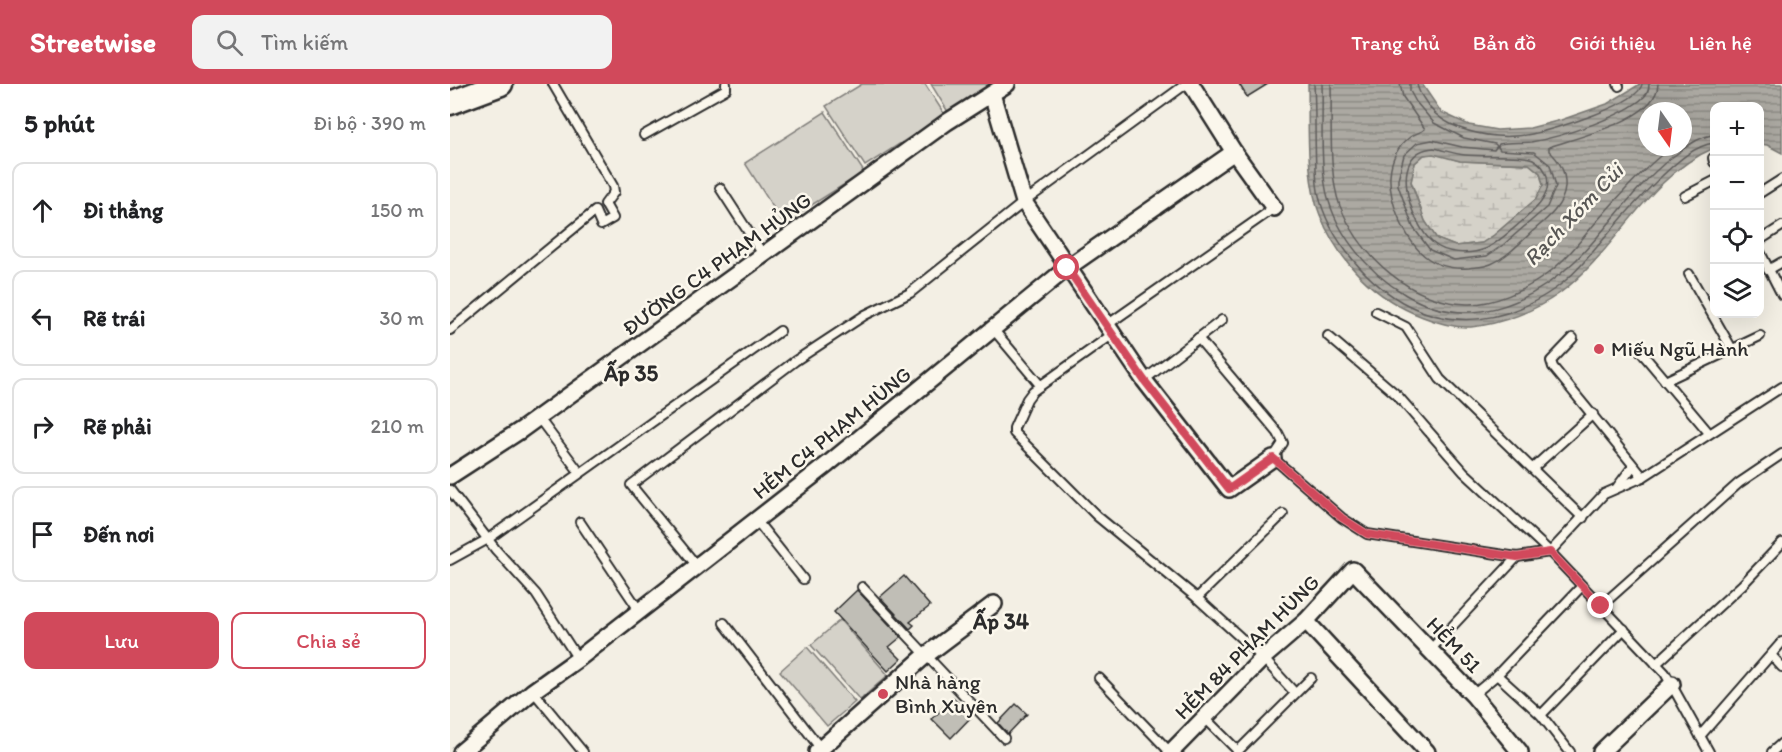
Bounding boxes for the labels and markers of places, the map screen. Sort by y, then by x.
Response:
place label: Miếu Ngũ Hành [1611,336,1748,361]
marker: Miếu Ngũ Hành [1592,342,1606,356]
place label: Nhà hàng Bình Xuyên [895,669,998,718]
marker: Nhà hàng Bình Xuyên [876,687,890,701]

